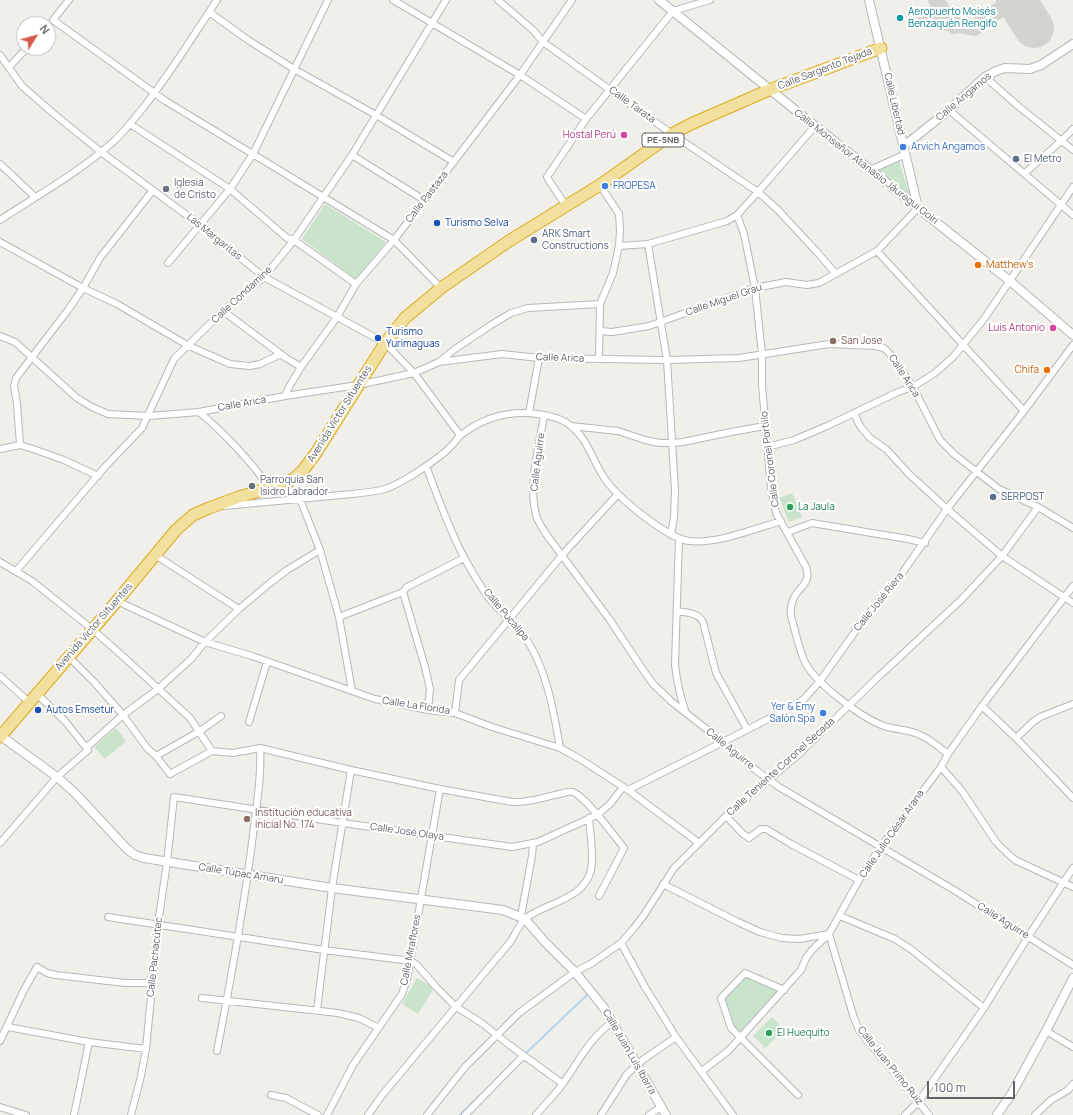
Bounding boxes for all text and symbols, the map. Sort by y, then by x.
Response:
place label: Aeropuerto Moisés Benzaquén Rengifo [908,6,997,30]
marker: Aeropuerto Moisés Benzaquén Rengifo [895,13,905,23]
north arrow [16,16,56,56]
text: N [37,21,54,37]
street label: Calle Sargento Tejada [776,45,874,93]
street label: Calle Angamos [934,70,994,124]
street label: Calle Libertad [881,72,907,136]
street label: Calle Tarata [606,84,658,126]
street label: Calle Monseñor Atanasio Jáuregui Goiri [792,107,940,227]
place label: Hostal Perú [563,129,616,141]
marker: Hostal Perú [619,130,629,140]
road number: PE-5NB [642,133,684,147]
place label: Arvich Angamos [911,141,985,153]
marker: Arvich Angamos [898,142,908,152]
place label: El Metro [1024,153,1062,165]
marker: El Metro [1011,154,1021,164]
street label: Calle Pastaza [403,169,451,225]
place label: Iglesia de Cristo [174,177,216,200]
place label: FROPESA [613,180,656,192]
marker: FROPESA [600,181,610,191]
marker: Iglesia de Cristo [161,184,171,194]
street label: Las Margaritas [184,211,244,263]
place label: Turismo Selva [445,217,509,229]
marker: Turismo Selva [432,218,442,228]
place label: ARK Smart Constructions [542,228,609,252]
marker: ARK Smart Constructions [529,235,539,245]
place label: Matthew's [986,259,1033,271]
marker: Matthew's [973,260,983,270]
street label: Calle Condamine [209,264,275,326]
street label: Calle Miguel Grau [684,281,764,319]
place label: Luis Antonio [988,322,1045,334]
marker: Luis Antonio [1048,323,1058,333]
place label: Turismo Yurimaguas [386,326,440,350]
marker: Turismo Yurimaguas [373,333,383,343]
place label: San Jose [841,335,882,347]
marker: San Jose [828,336,838,346]
street label: Calle Arica [536,351,584,365]
street label: Calle Arica [886,352,922,400]
street label: Avenida Victor Sifuentes [305,363,375,465]
place label: Chifa [1015,364,1039,376]
marker: Chifa [1042,365,1052,375]
street label: Calle Arica [217,394,267,414]
street label: Calle Coronel Portillo [758,411,782,507]
street label: Calle Aguirre [528,432,548,492]
place label: Parroquia San Isidro Labrador [260,474,328,498]
marker: Parroquia San Isidro Labrador [247,481,257,491]
place label: SERPOST [1001,491,1045,503]
marker: SERPOST [988,492,998,502]
place label: La Jaula [798,501,835,513]
marker: La Jaula [785,502,795,512]
street label: Calle José Riera [852,570,906,634]
street label: Avenida Victor Sifuentes [53,581,135,673]
street label: Calle Pucallpa [481,586,531,644]
street label: Calle La Florida [381,695,451,717]
place label: Yer & Emy Salón Spa [769,701,815,724]
place label: Autos Emsetur [46,704,114,716]
marker: Autos Emsetur [33,705,43,715]
marker: Yer & Emy Salón Spa [818,708,828,718]
street label: Calle Teniente Coronel Secada [725,715,837,819]
street label: Calle Aguirre [703,726,757,772]
street label: Calle Julio César Arana [857,788,927,880]
place label: Institución educativa inicial No. 174 [255,807,352,830]
marker: Institución educativa inicial No. 174 [242,814,252,824]
street label: Calle José Olaya [369,821,445,843]
street label: Calle Túpac Amaru [198,861,284,887]
street label: Calle Aguirre [975,900,1031,942]
street label: Calle Miraflores [398,914,424,986]
street label: Calle Pachacútec [145,916,165,998]
street label: Calle Juan Luis Ibarra [600,1007,658,1097]
street label: Calle Juan Primo Ruiz [855,1024,925,1108]
place label: El Huequito [777,1027,830,1039]
marker: El Huequito [764,1028,774,1038]
scale bar [929,1073,1017,1099]
text: 100 m [934,1079,966,1096]

